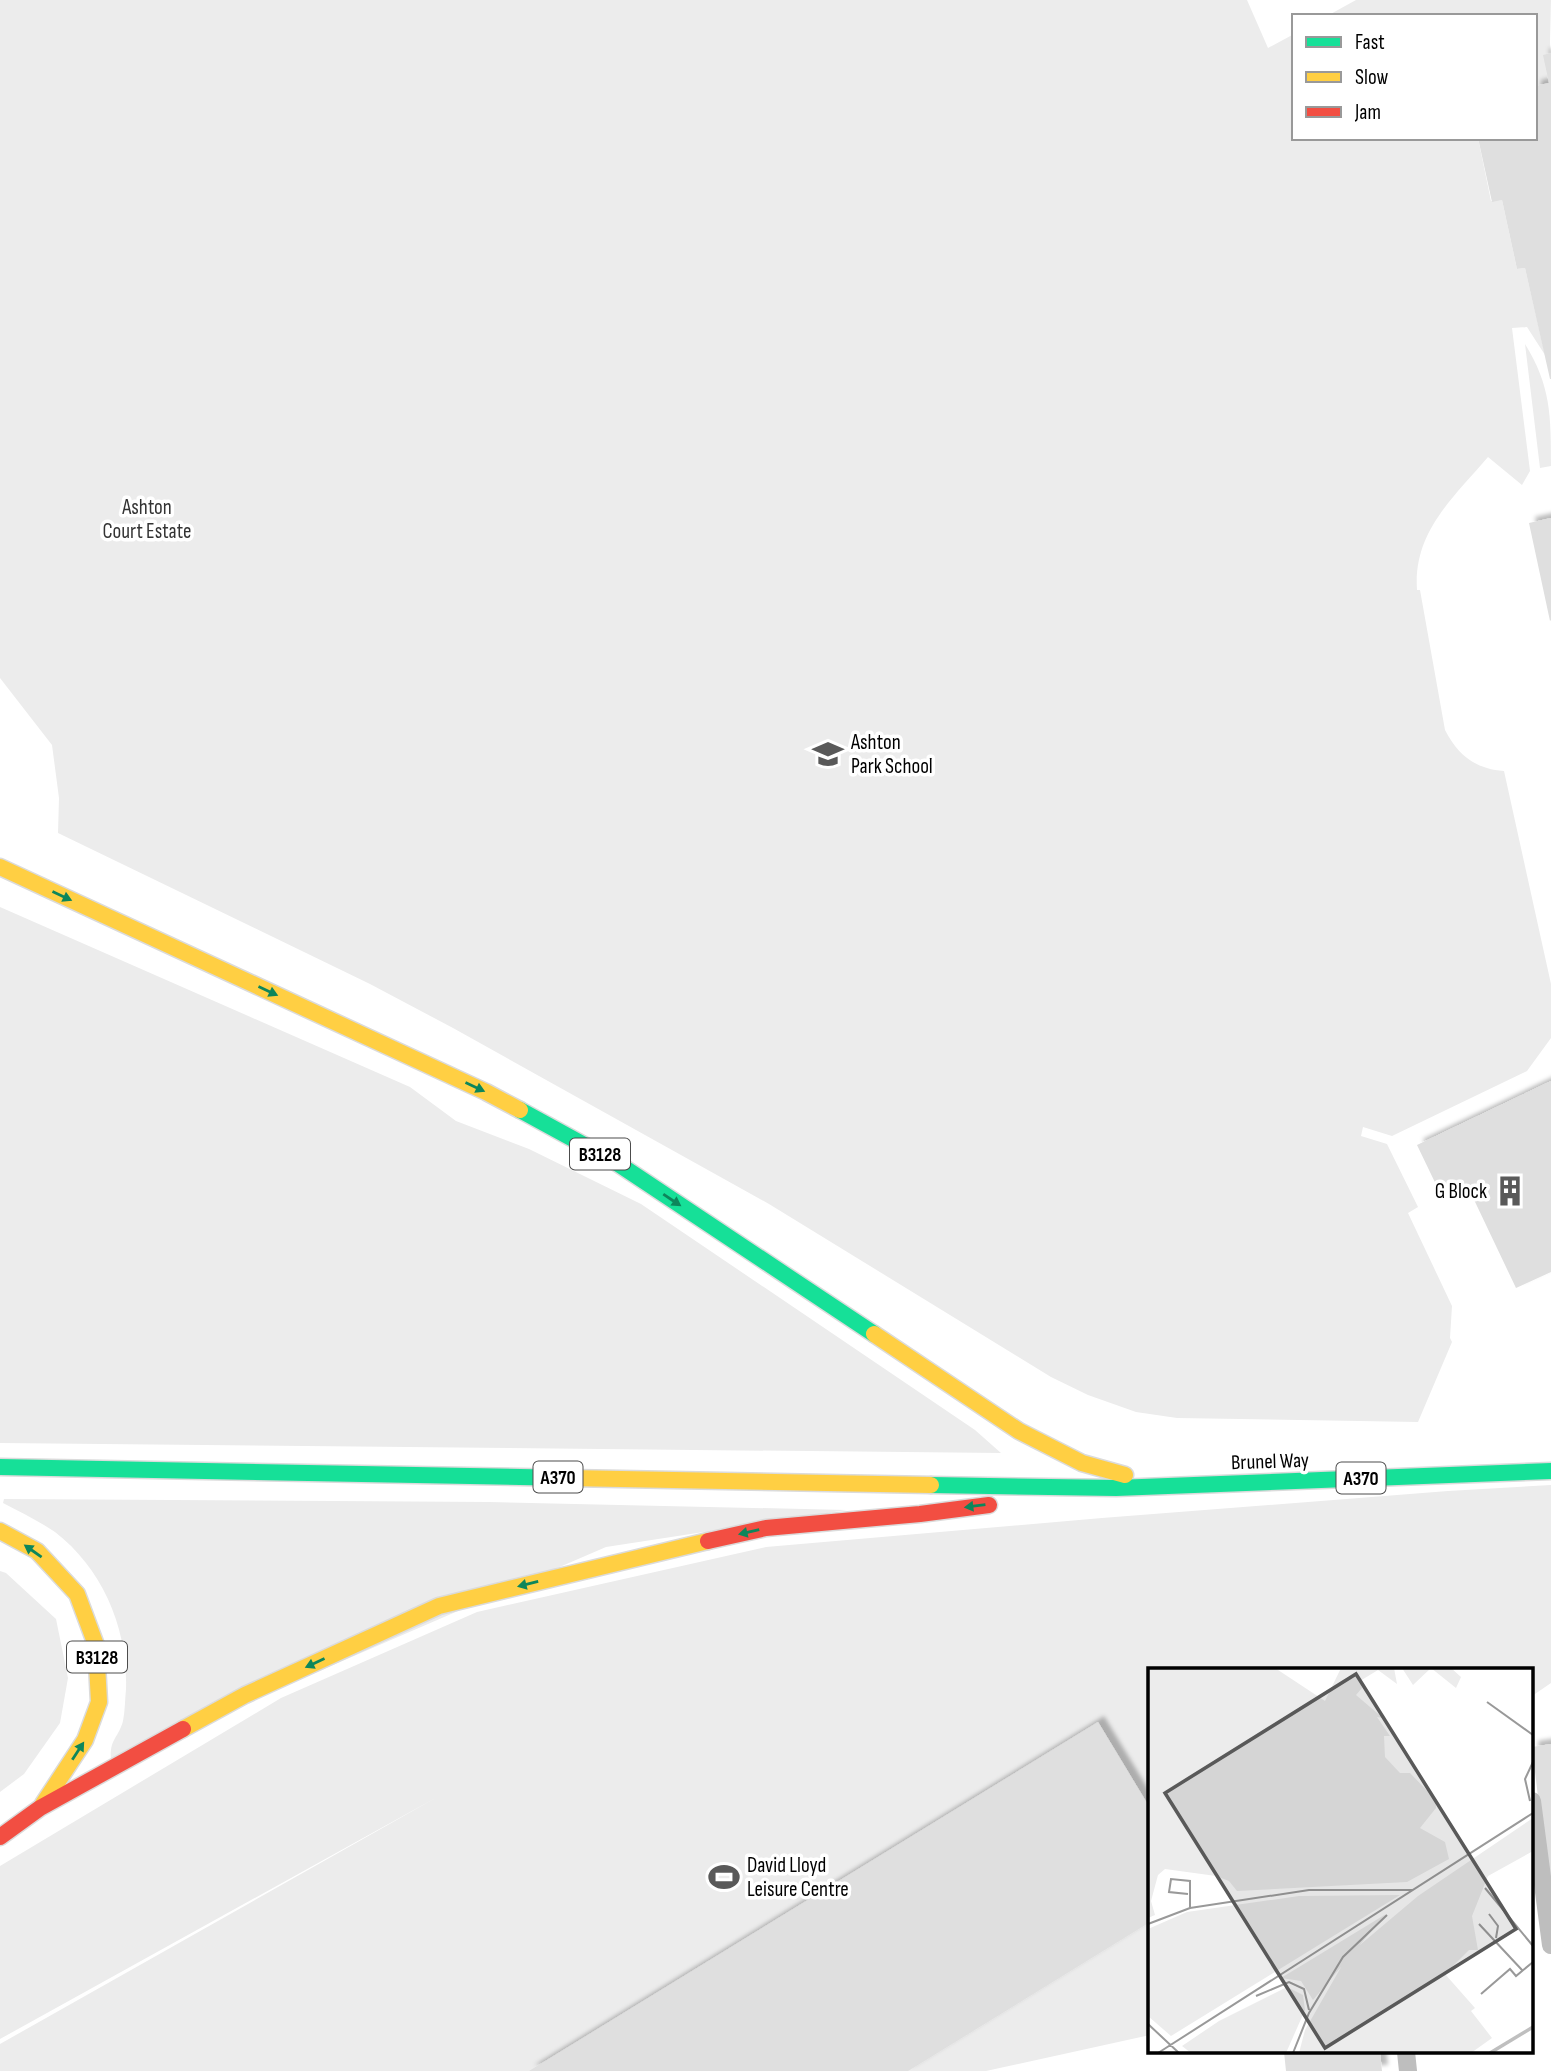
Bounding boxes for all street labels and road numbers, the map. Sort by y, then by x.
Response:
road number: B3128 [570,1138,630,1170]
street label: Brunel Way [1231,1448,1309,1475]
road number: A370 [534,1462,582,1492]
road number: A370 [1336,1462,1386,1494]
road number: B3128 [67,1642,127,1672]

